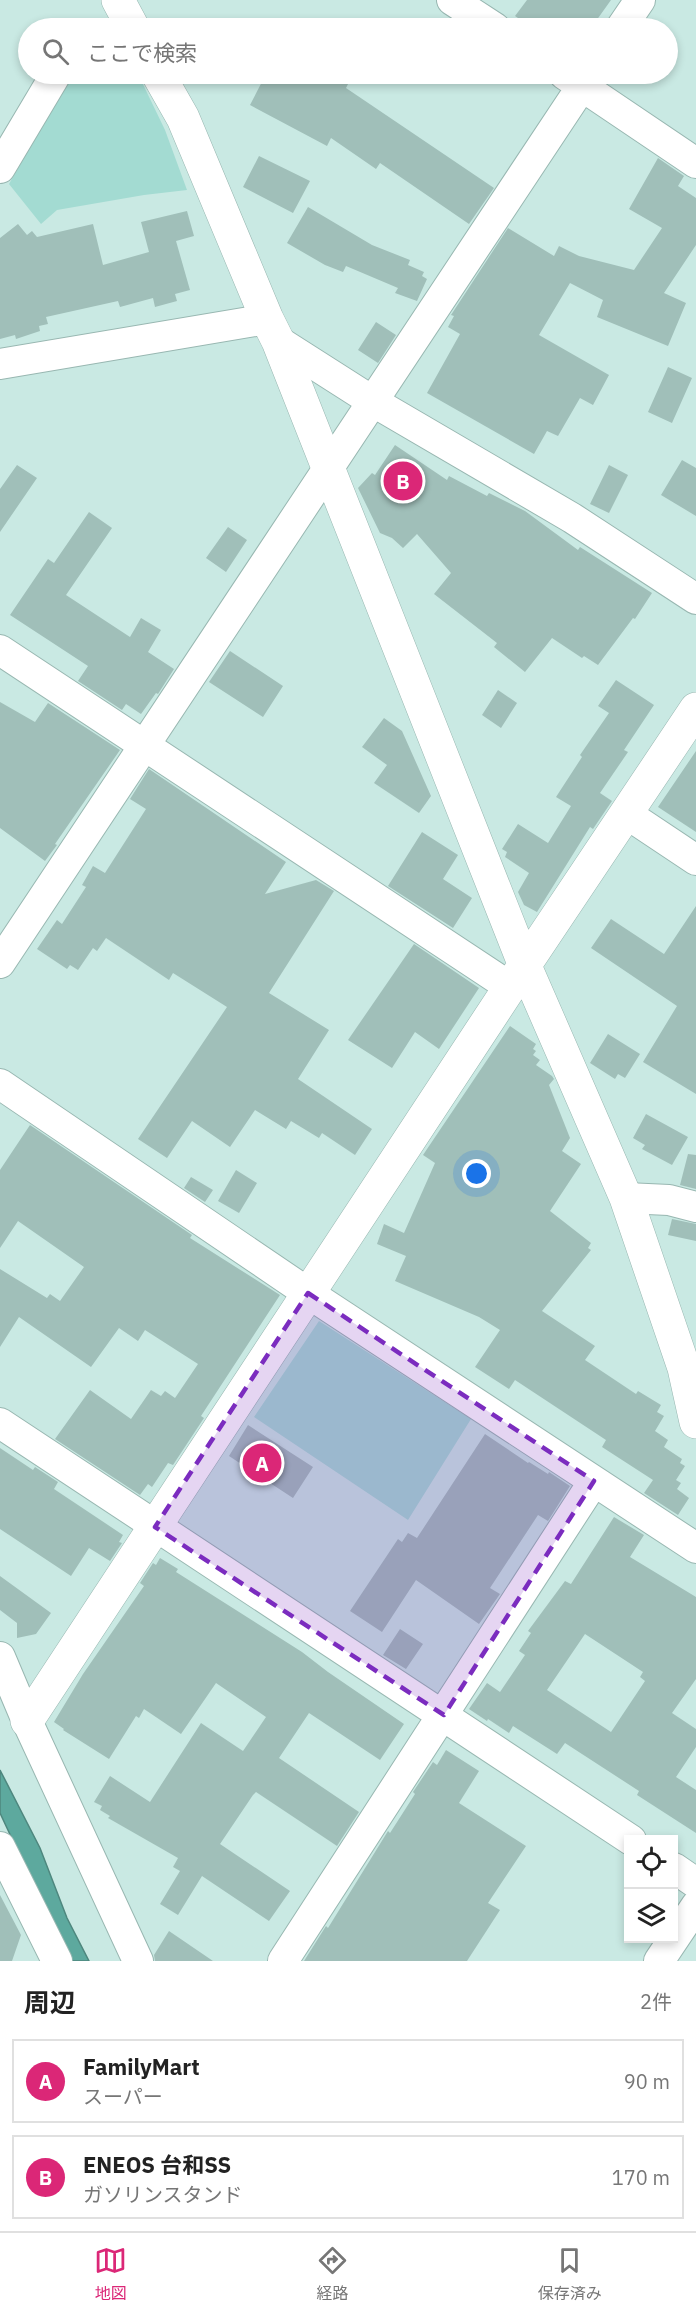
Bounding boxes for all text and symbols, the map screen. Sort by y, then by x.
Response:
search box [18,18,678,84]
icon: search [39,35,72,68]
text: ここで検索 [87,38,197,67]
pin: B [384,458,422,504]
your location [462,1159,491,1188]
pin: A [242,1440,282,1486]
map controls [624,1835,678,1943]
button: locate [624,1835,678,1889]
button: layers [624,1889,678,1943]
text: 周辺 [24,1985,76,2019]
text: 2件 [640,1988,672,2015]
text: FamilyMart [83,2052,200,2081]
text: A [39,2068,52,2095]
text: 90 m [624,2068,670,2095]
text: スーパー [83,2083,163,2110]
text: ENEOS 台和SS [83,2150,231,2179]
text: B [39,2164,52,2191]
text: 170 m [612,2164,670,2191]
text: ガソリンスタンド [83,2181,243,2208]
tab: 地図 [94,2244,127,2304]
tab: 経路 [316,2244,349,2304]
tab: 保存済み [538,2244,602,2304]

